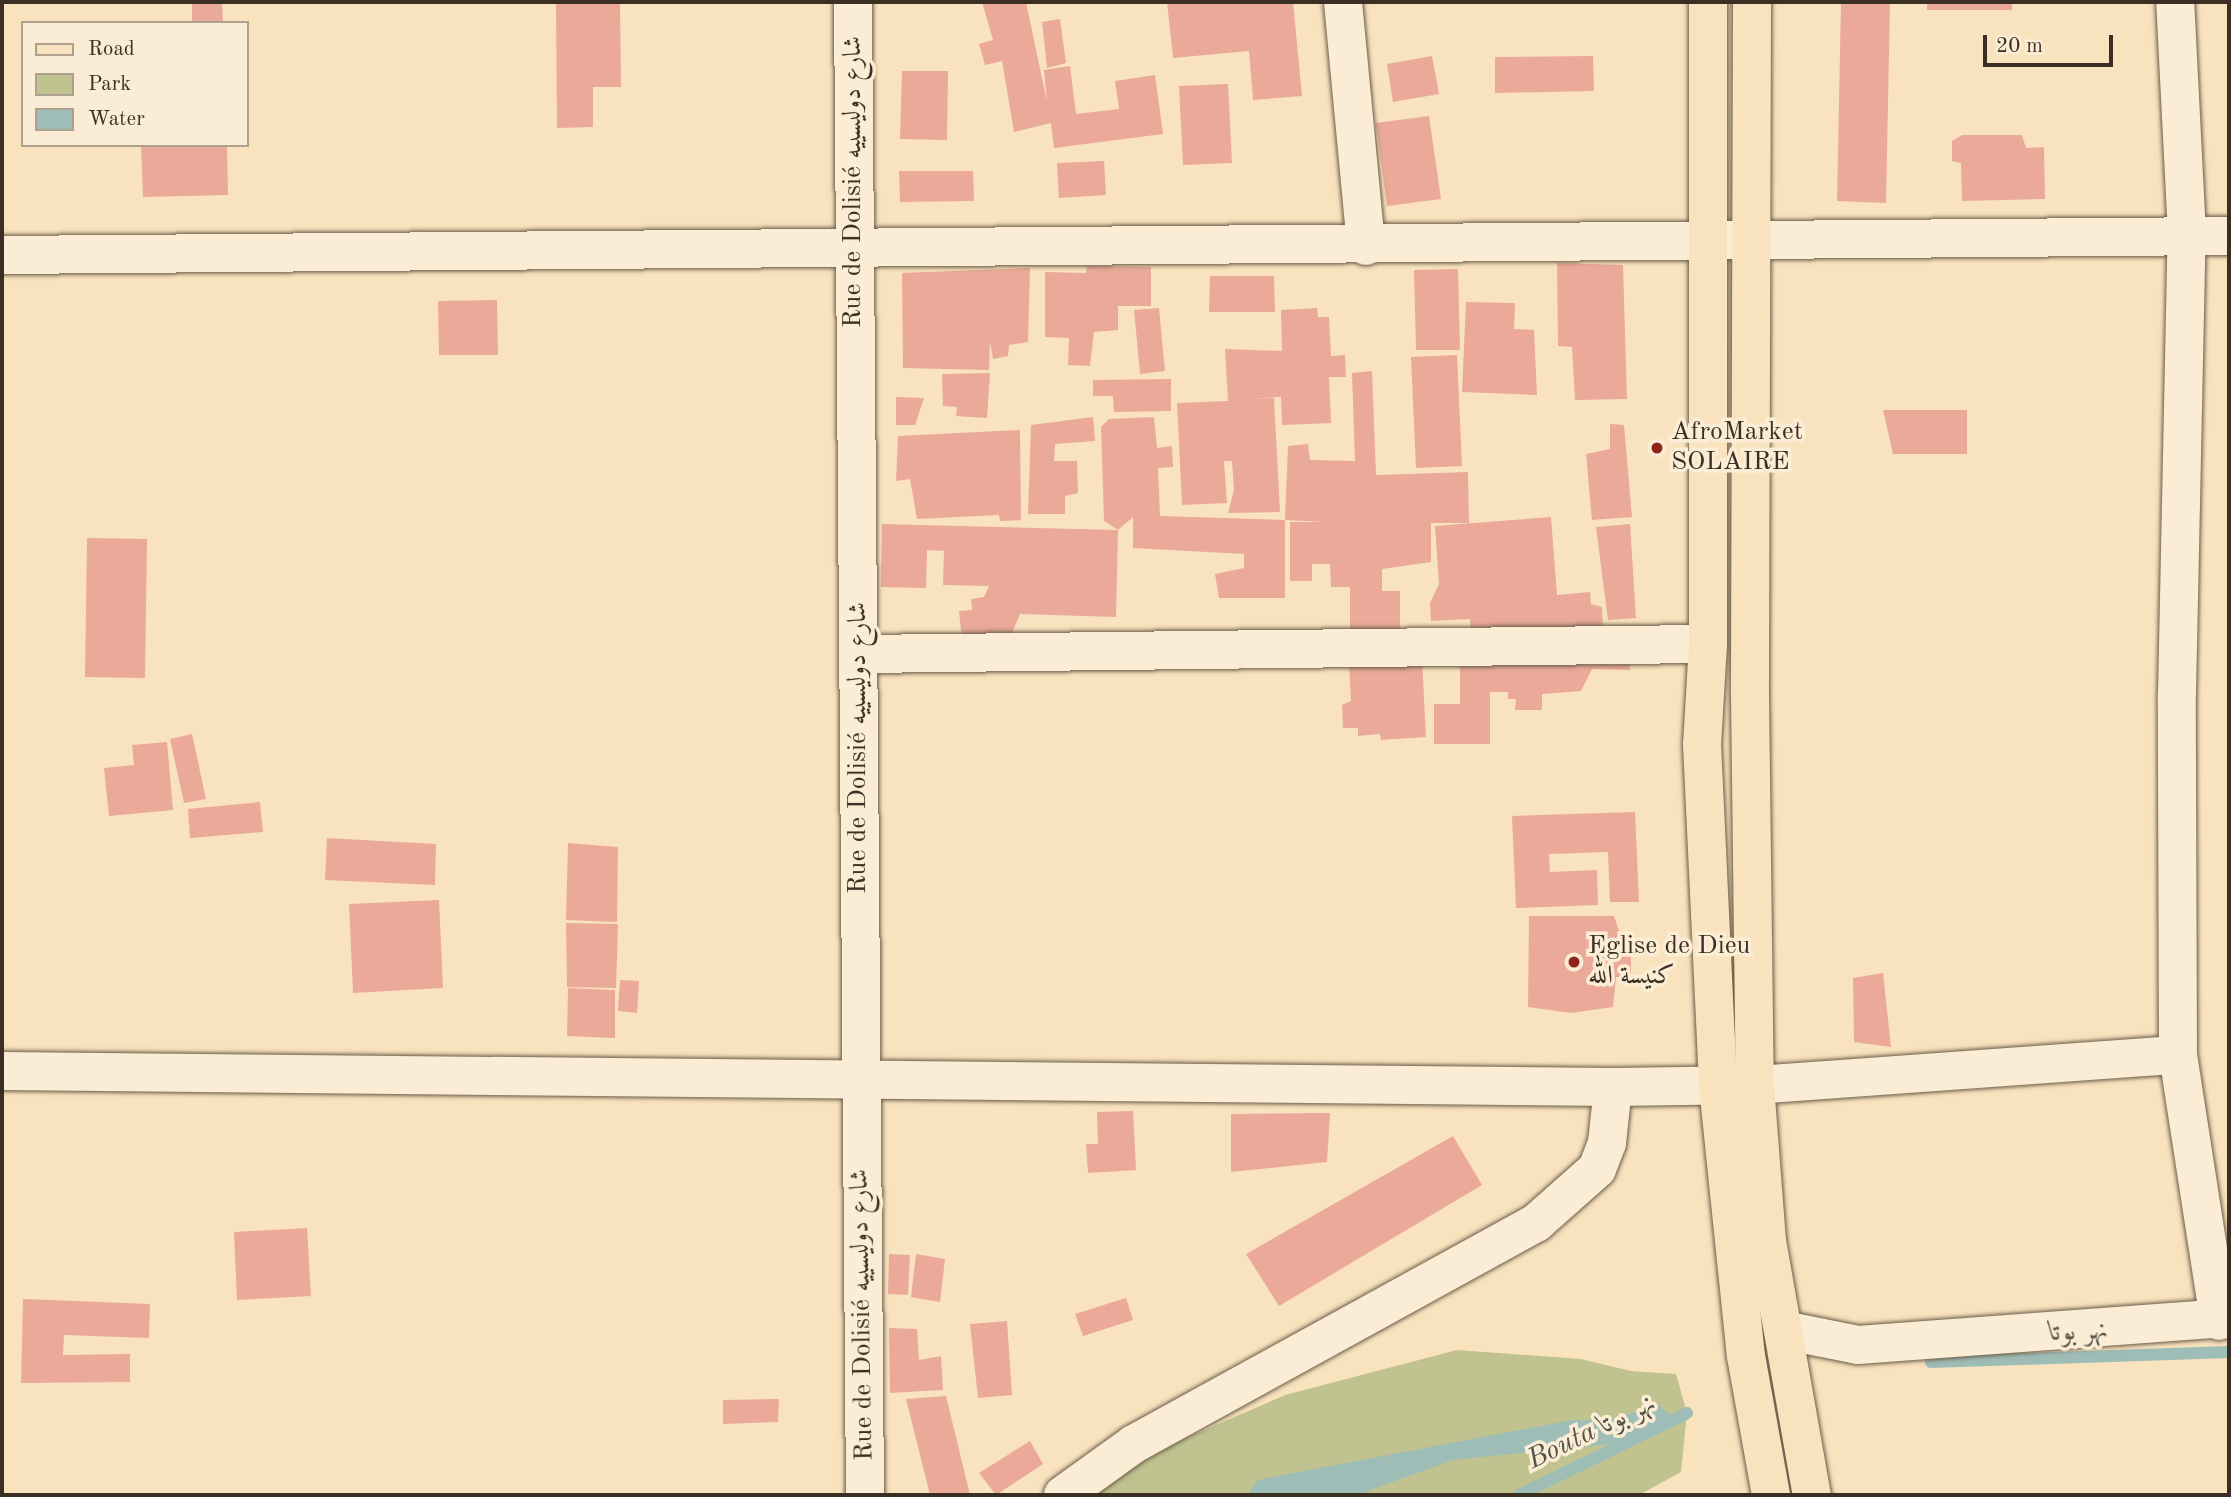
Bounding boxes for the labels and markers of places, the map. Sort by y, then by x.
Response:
place label: AfroMarket SOLAIRE [1671,417,1803,478]
marker: AfroMarket SOLAIRE [1649,440,1665,456]
place label: Eglise de Dieu كنيسة الله [1588,931,1750,992]
marker: Eglise de Dieu كنيسة الله [1566,954,1582,970]

